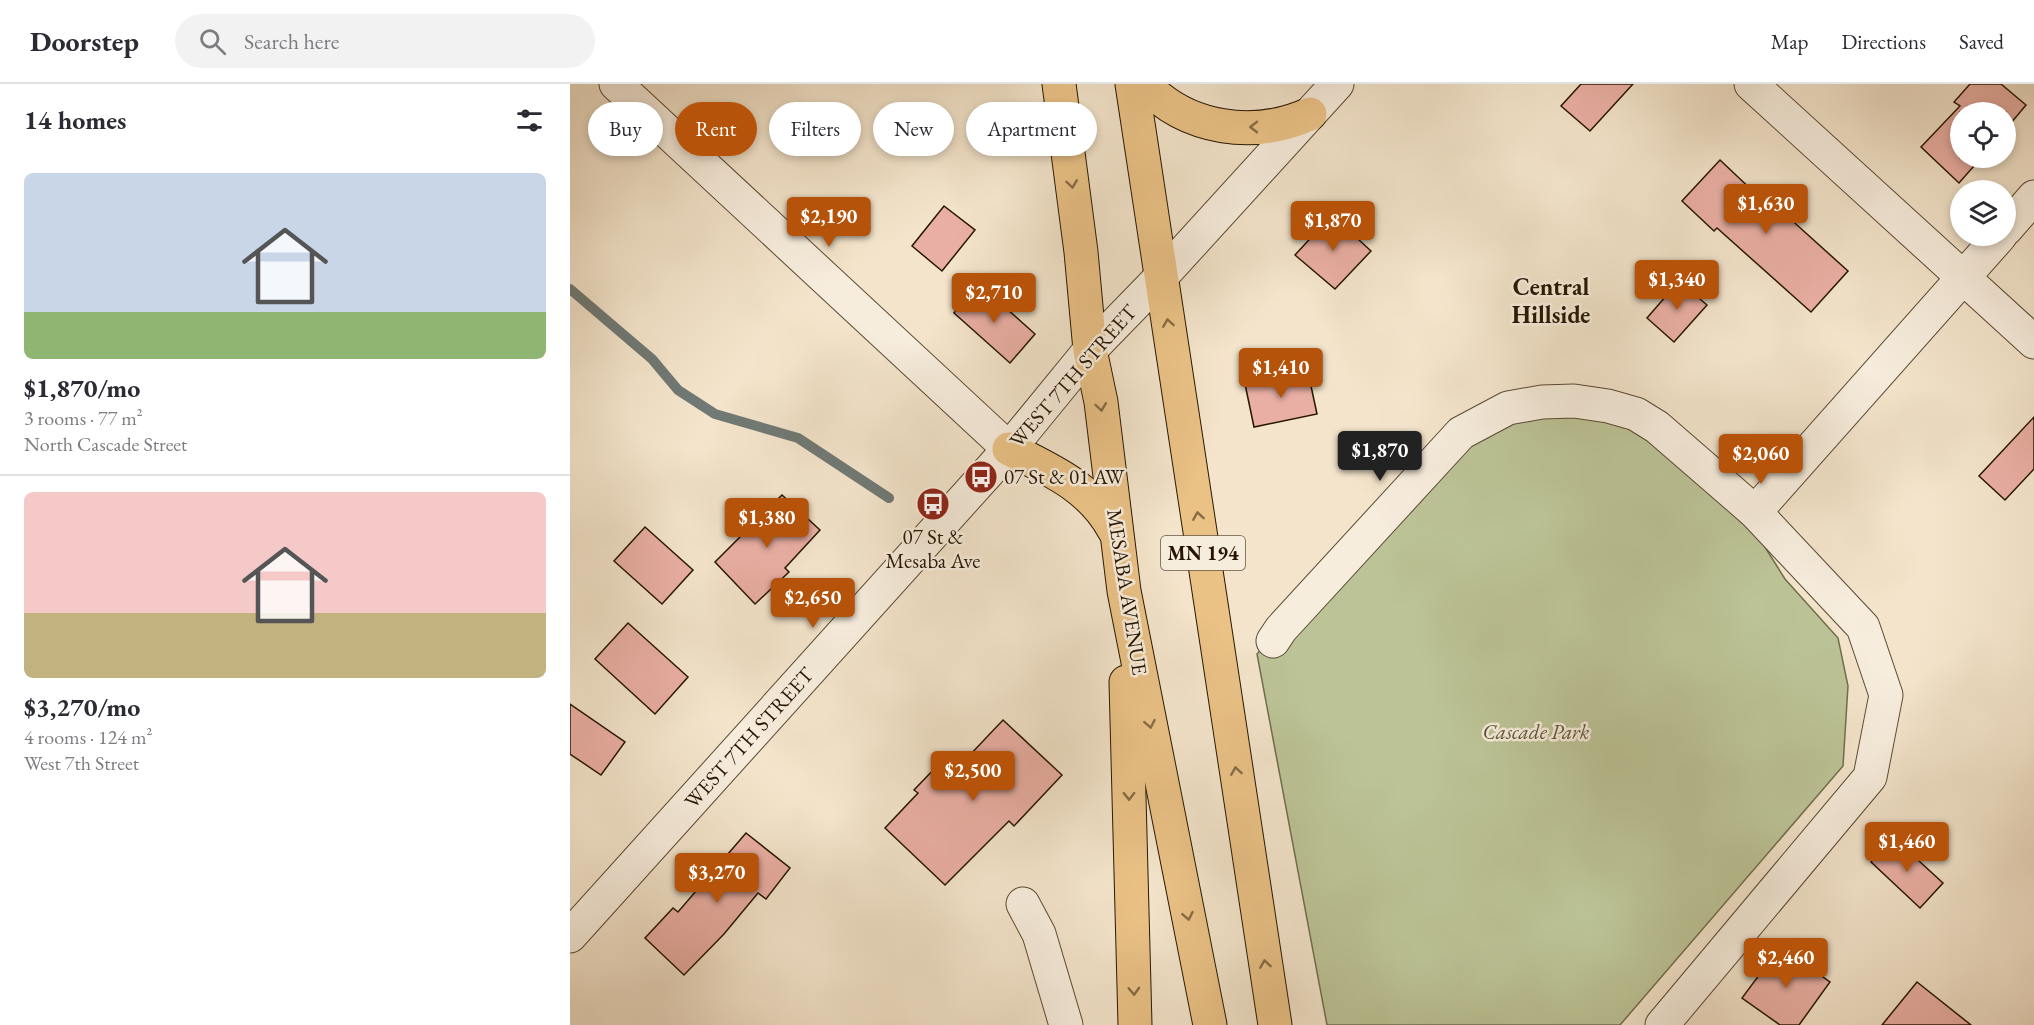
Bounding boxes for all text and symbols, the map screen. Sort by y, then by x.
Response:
search box [175,14,595,68]
text: Doorstep [30,23,139,59]
icon: search [196,25,229,58]
text: Search here [244,27,339,56]
text: Map [1771,28,1808,55]
text: Directions [1841,28,1926,55]
text: Saved [1959,28,2004,55]
chip: Buy [588,102,663,156]
chip: Rent [675,102,757,156]
chip: Filters [769,102,861,156]
chip: New [873,102,954,156]
chip: Apartment [966,102,1097,156]
map controls [1950,102,2016,246]
button: locate [1950,102,2016,168]
text: 14 homes [24,103,126,137]
icon: filters [513,104,546,137]
one-way arrow [1249,121,1258,134]
one-way arrow [1066,179,1078,188]
button: layers [1950,180,2016,246]
pin: $1,630 [1717,184,1815,235]
text: $1,630 [1738,190,1794,216]
pin: $2,190 [780,197,878,248]
pin: $1,870 [1284,201,1382,252]
text: $2,190 [801,203,857,229]
text: $1,870 [1305,207,1361,233]
icon: home [231,212,339,320]
pin: $1,340 [1628,260,1726,311]
text: $1,340 [1649,266,1705,292]
district label: Central Hillside [1512,271,1590,330]
pin: $2,710 [945,273,1043,324]
text: $2,710 [966,279,1022,305]
street label: WEST 7TH STREET [1003,298,1143,453]
one-way arrow [1163,319,1175,328]
pin: $1,410 [1232,348,1330,399]
text: $1,410 [1253,354,1309,380]
text: $1,870/mo [24,371,140,405]
one-way arrow [1094,403,1107,412]
text: 3 rooms · 77 m² [24,405,143,431]
text: North Cascade Street [24,431,187,457]
pin: $1,870 [1331,431,1429,482]
pin: $2,060 [1712,434,1810,485]
text: $1,870 [1352,437,1408,463]
text: $2,060 [1733,440,1789,466]
bus stop icon: 07 St & 01 AW [963,459,999,495]
place label: 07 St & 01 AW [1004,463,1125,490]
bus stop icon: 07 St & Mesaba Ave [915,486,951,522]
pin: $1,380 [718,498,816,549]
text: $1,380 [739,504,795,530]
street label: MESABA AVENUE [1101,507,1154,677]
one-way arrow [1192,512,1204,521]
place label: 07 St & Mesaba Ave [886,523,980,574]
icon: home [231,531,339,639]
road number: MN 194 [1161,536,1245,570]
pin: $2,650 [764,578,862,629]
text: $2,650 [785,584,841,610]
street label: WEST 7TH STREET [678,661,820,814]
text: $3,270/mo [24,690,140,724]
park label: Cascade Park [1483,718,1590,745]
one-way arrow [1143,719,1156,729]
text: 4 rooms · 124 m² [24,724,152,750]
text: West 7th Street [24,750,139,776]
pin: $2,500 [924,751,1022,802]
text: $2,500 [945,757,1001,783]
one-way arrow [1231,767,1243,776]
one-way arrow [1123,792,1135,801]
pin: $1,460 [1858,822,1956,873]
text: $1,460 [1879,828,1935,854]
pin: $3,270 [668,853,766,904]
text: $3,270 [689,859,745,885]
one-way arrow [1181,910,1194,920]
pin: $2,460 [1737,938,1835,989]
text: $2,460 [1758,944,1814,970]
one-way arrow [1260,960,1272,969]
one-way arrow [1128,986,1140,995]

